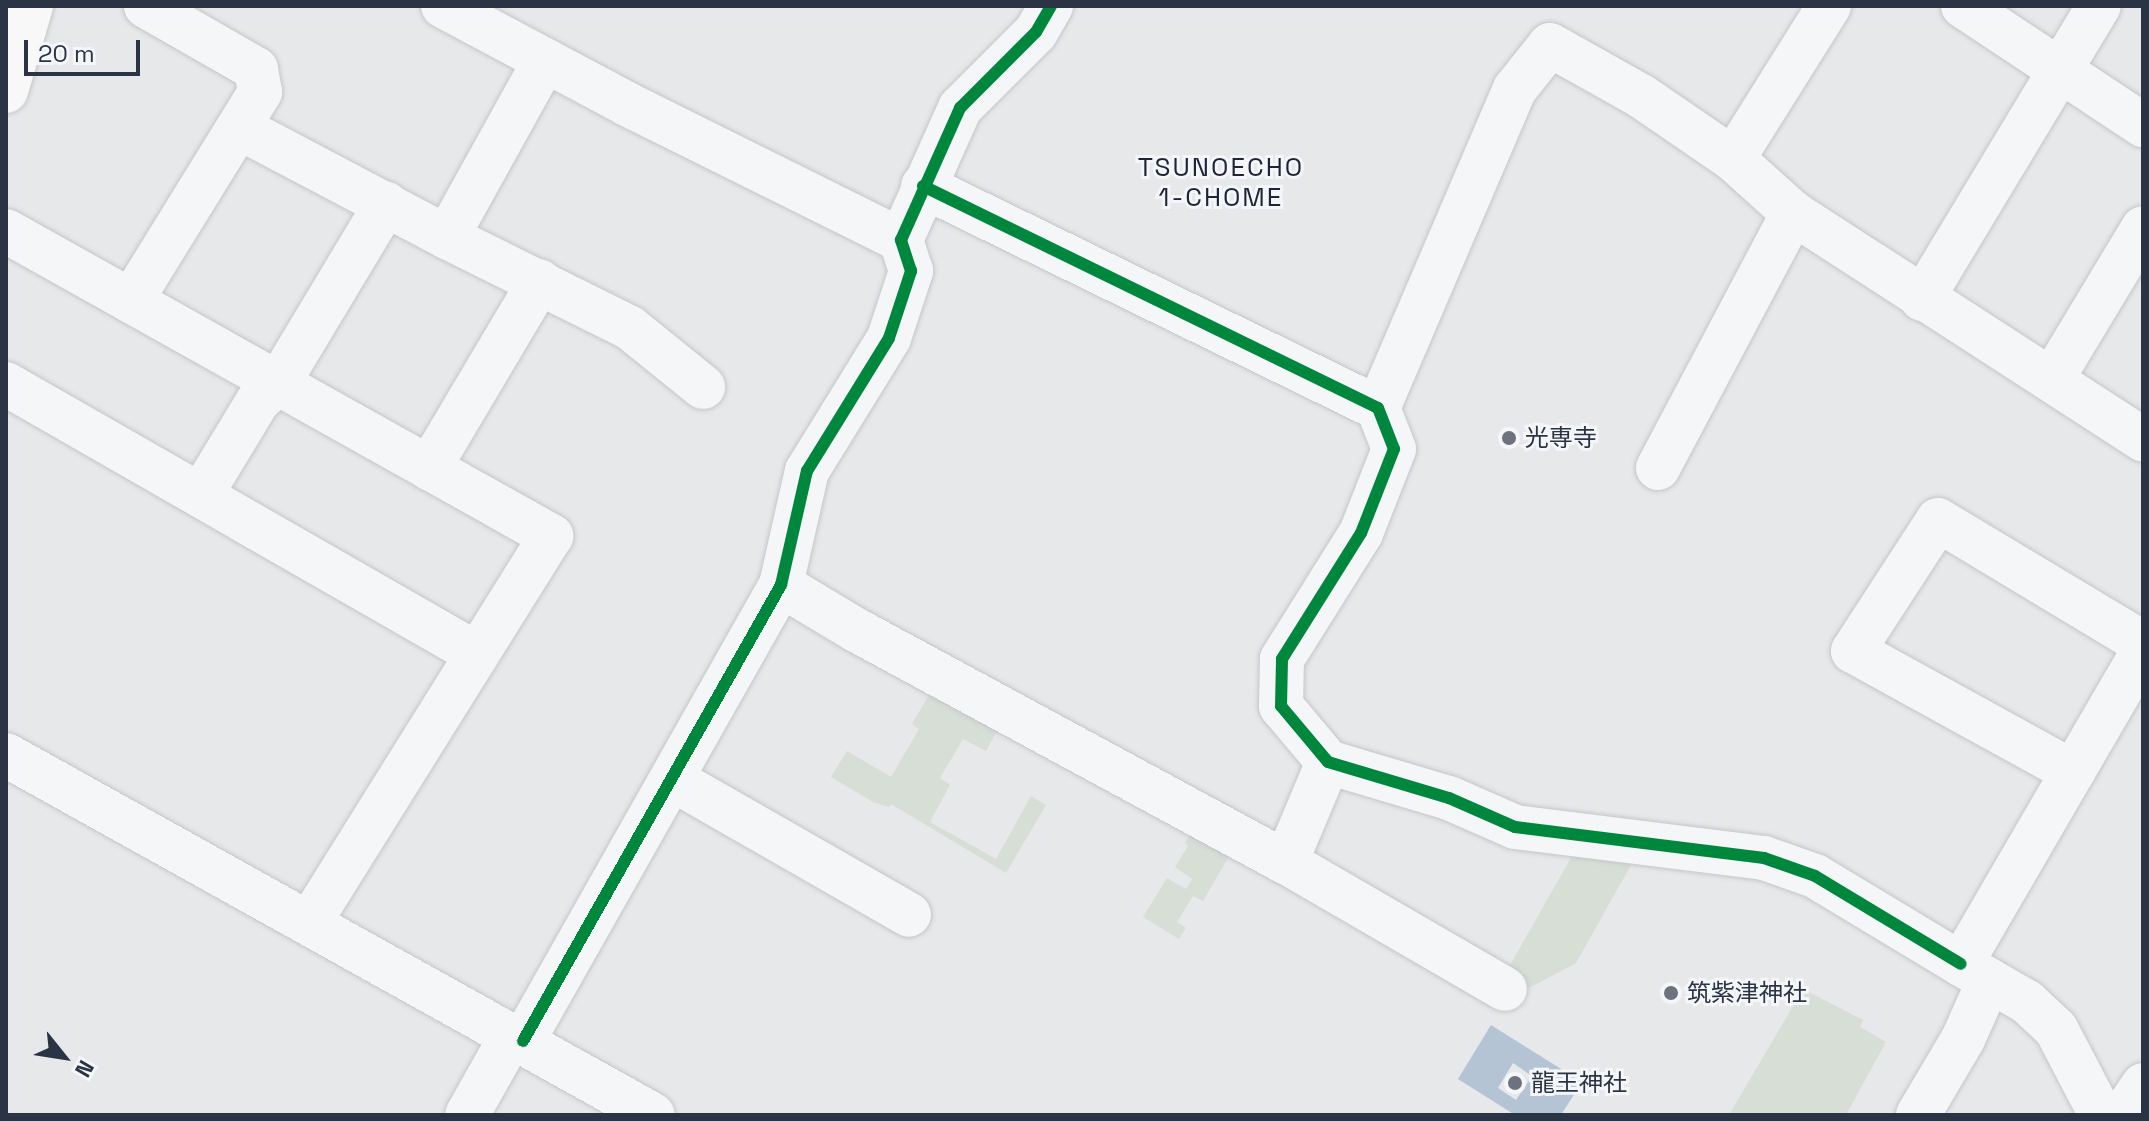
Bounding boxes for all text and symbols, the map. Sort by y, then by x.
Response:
scale bar [28,24,144,74]
text: 20 m [38,38,95,69]
district label: TSUNOECHO 1-CHOME [1138,152,1304,214]
place label: 光専寺 [1525,424,1597,452]
marker: 光専寺 [1500,429,1518,447]
place label: 筑紫津神社 [1687,979,1807,1007]
marker: 筑紫津神社 [1662,984,1680,1002]
north arrow [24,1017,104,1097]
text: N [69,1056,101,1082]
place label: 龍王神社 [1531,1069,1627,1097]
marker: 龍王神社 [1506,1074,1524,1092]

